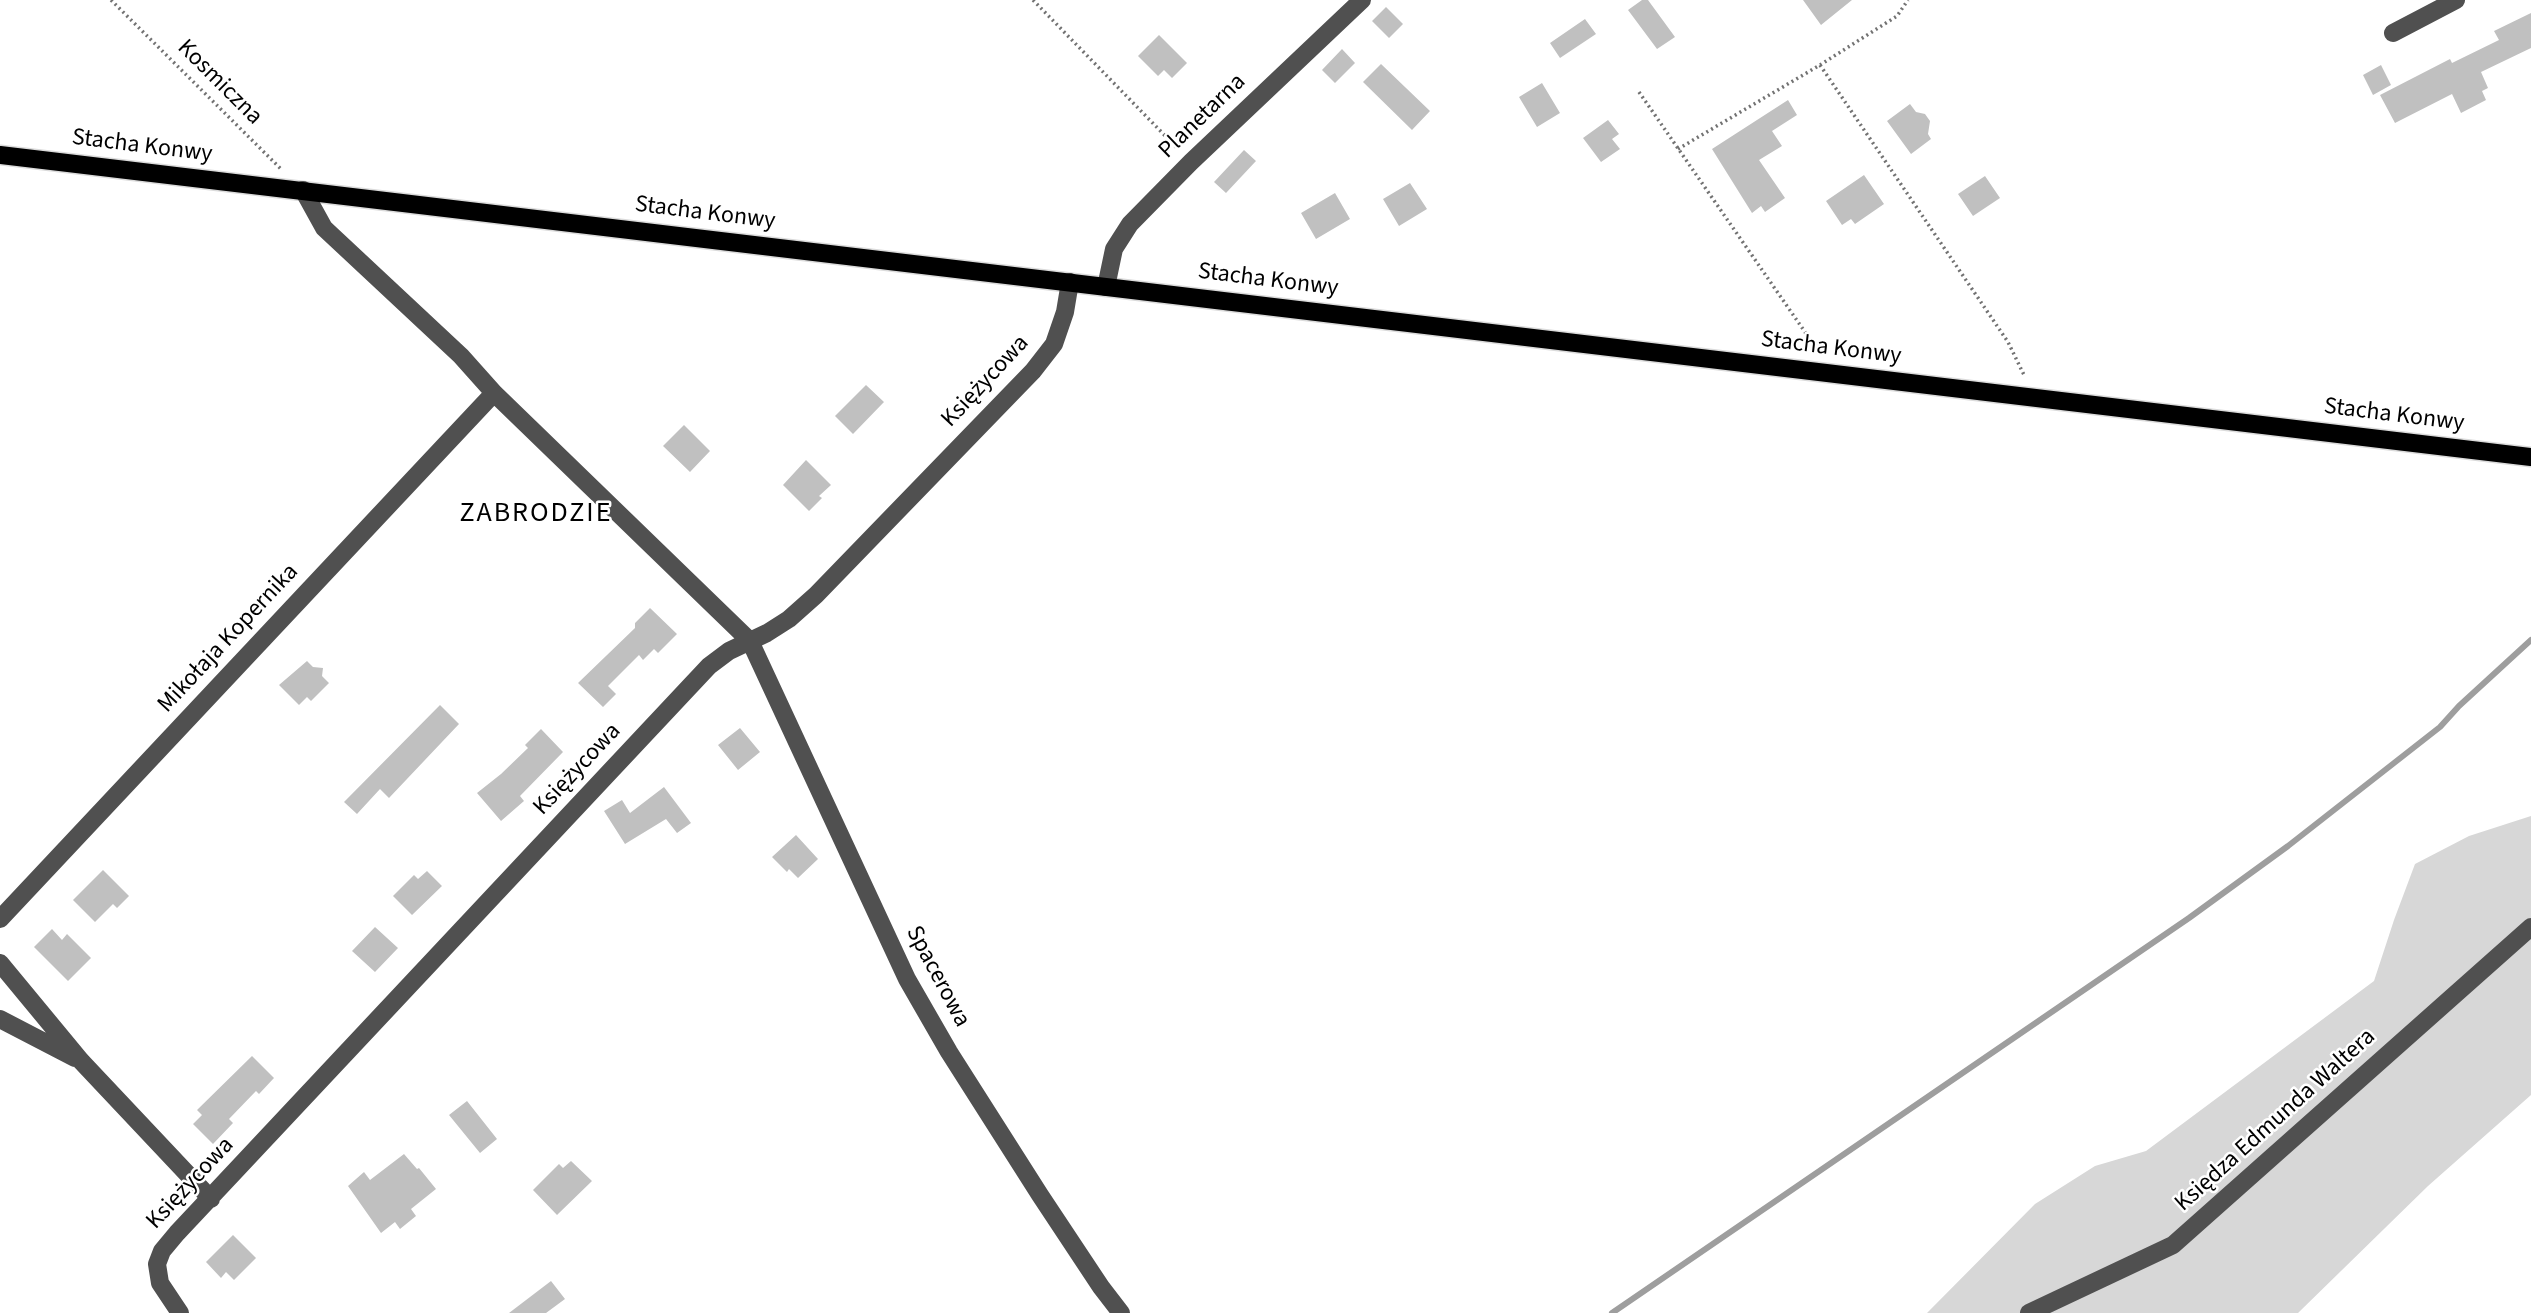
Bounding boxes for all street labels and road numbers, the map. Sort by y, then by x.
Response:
street label: Kosmiczna [170,34,268,132]
street label: Planetarna [1153,68,1253,166]
street label: Stacha Konwy [70,124,214,170]
street label: Stacha Konwy [633,191,777,237]
street label: Stacha Konwy [1196,258,1340,304]
street label: Stacha Konwy [1759,326,1903,372]
street label: Księżycowa [936,330,1036,434]
street label: Stacha Konwy [2322,393,2466,439]
street label: Mikołaja Kopernika [153,559,305,719]
street label: Księżycowa [528,718,628,822]
street label: Spacerowa [898,922,976,1032]
street label: Księdza Edmunda Waltera [2170,1023,2382,1219]
street label: Księżycowa [141,1132,241,1236]

